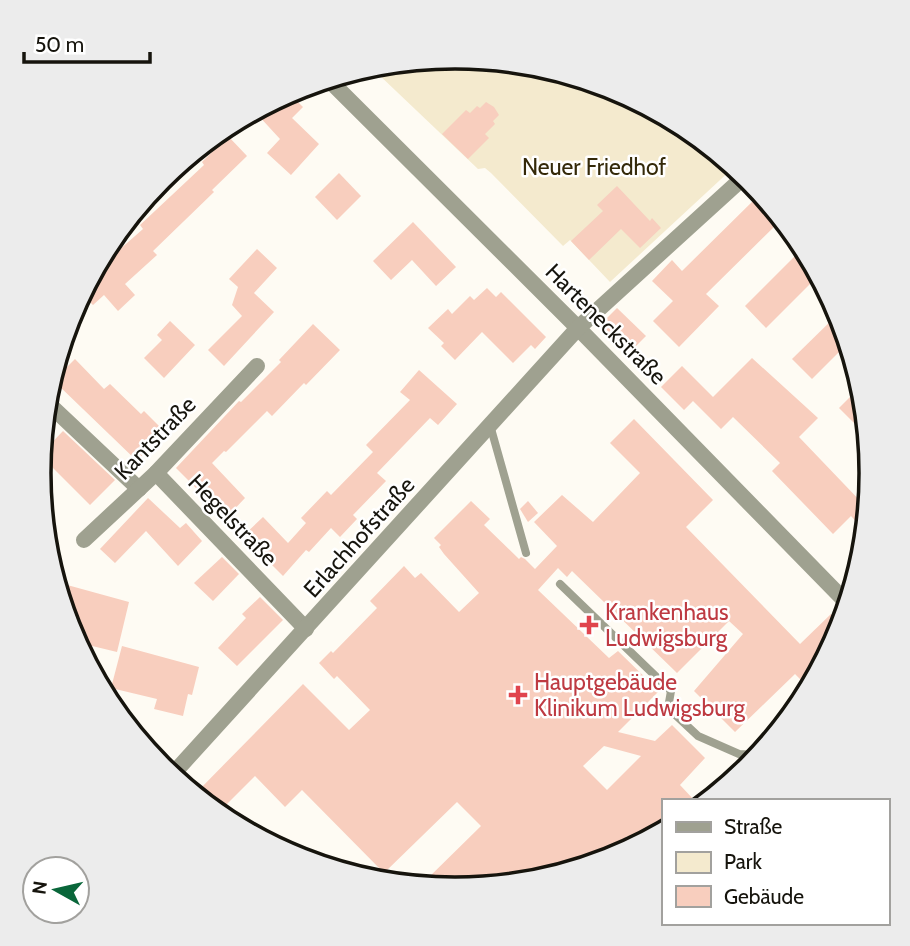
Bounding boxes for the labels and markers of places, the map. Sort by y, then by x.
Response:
place label: Krankenhaus Ludwigsburg [605,598,729,652]
marker: Krankenhaus Ludwigsburg [579,615,599,635]
place label: Hauptgebäude Klinikum Ludwigsburg [534,668,745,722]
marker: Hauptgebäude Klinikum Ludwigsburg [508,685,528,705]

